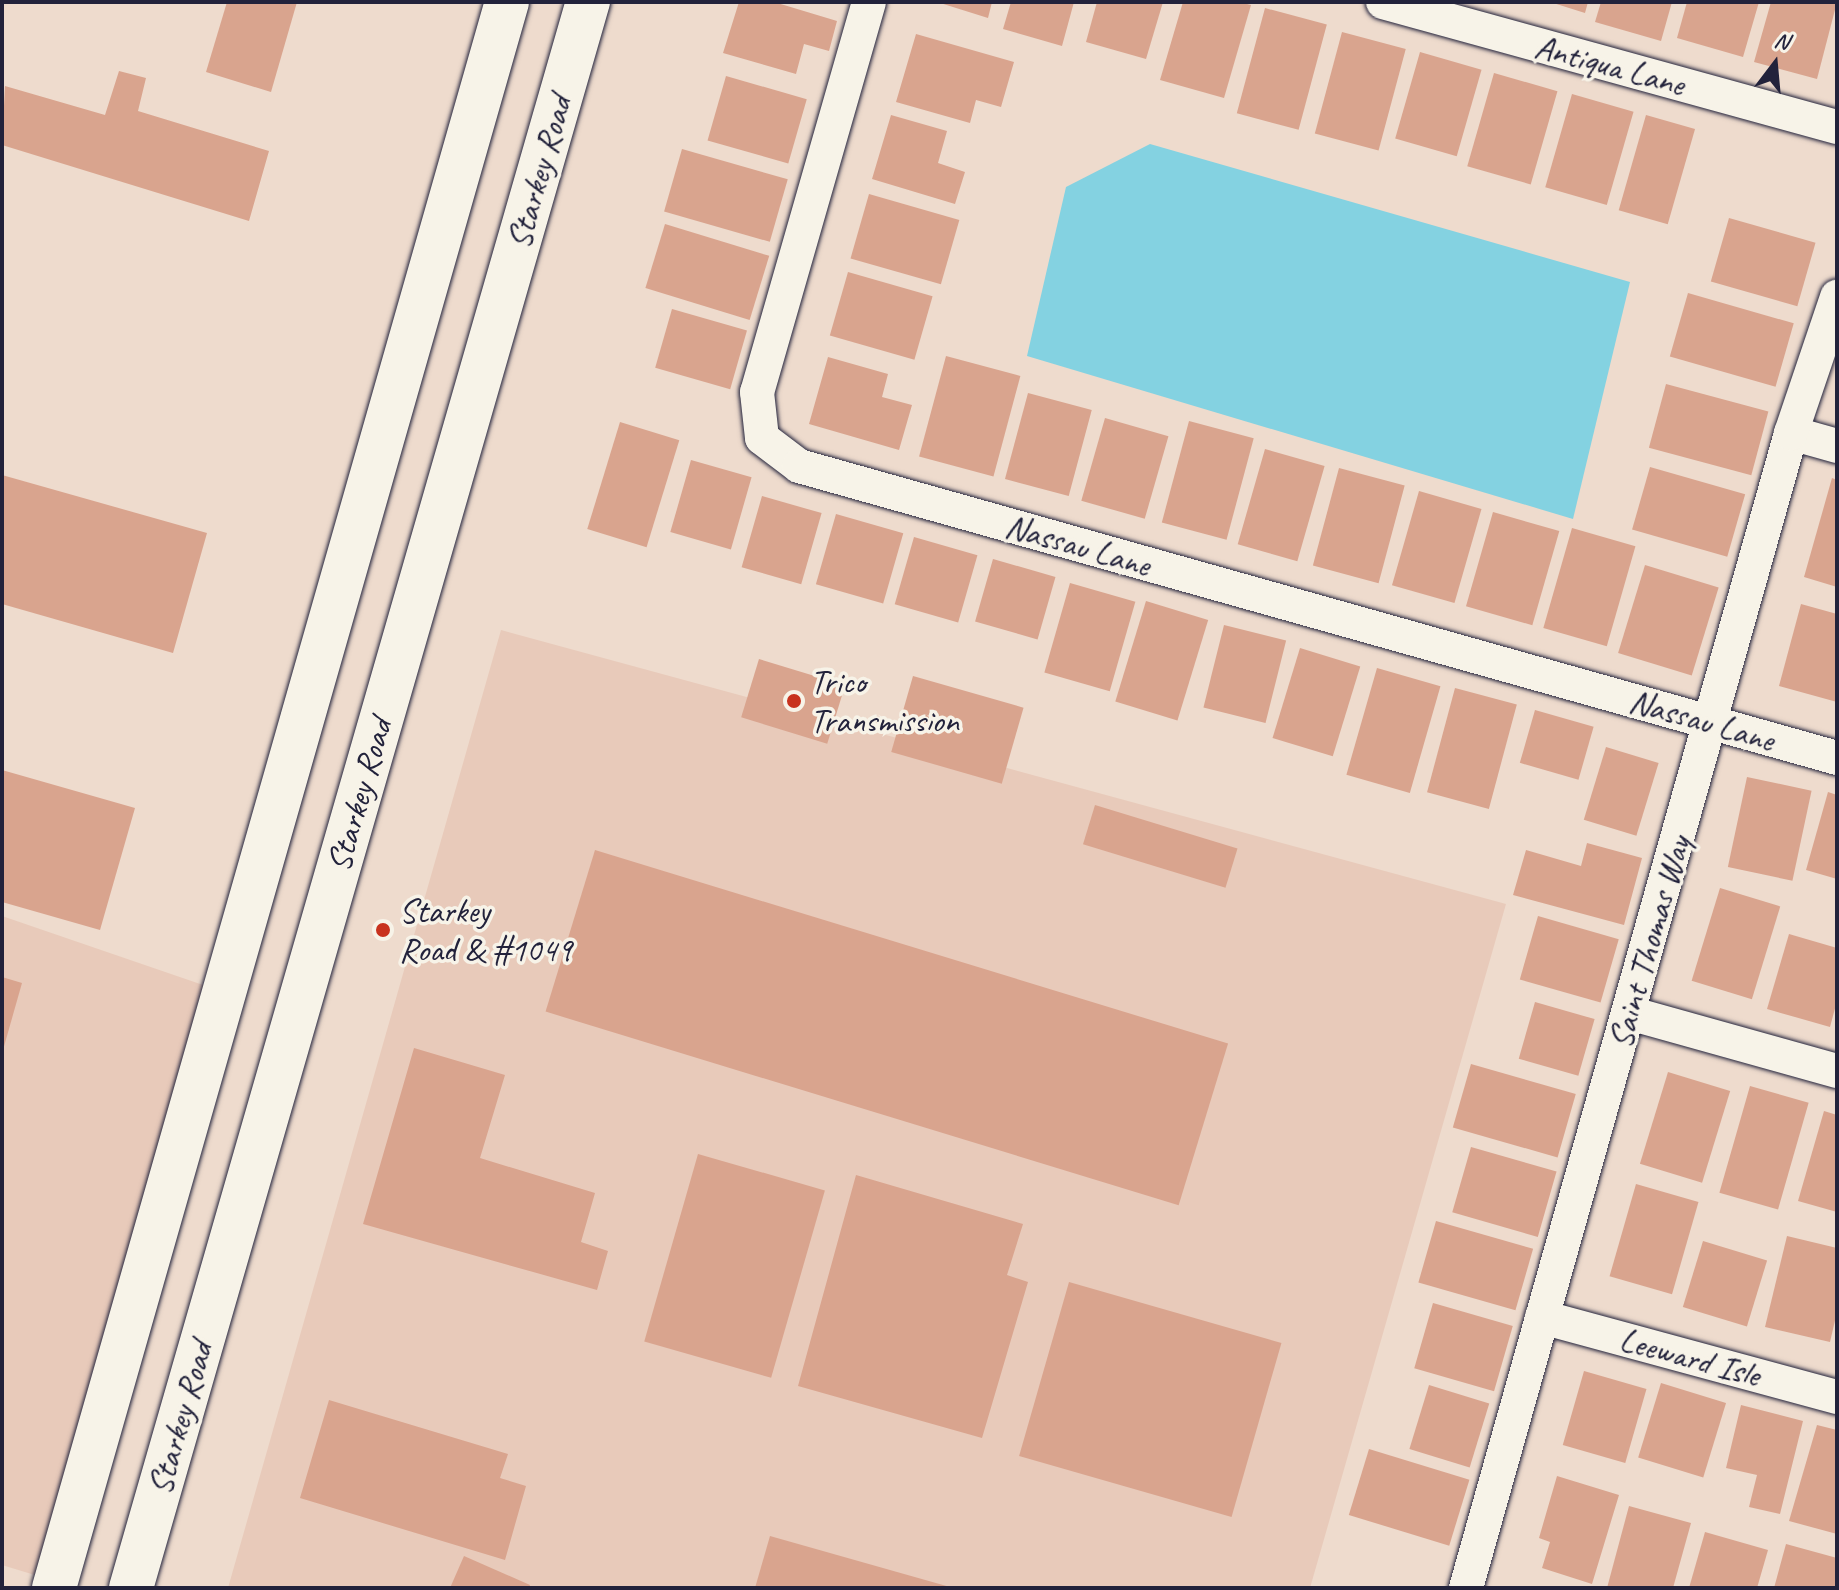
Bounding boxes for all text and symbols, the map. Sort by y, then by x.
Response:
north arrow [1735,24,1815,104]
street label: Antiqua Lane [1531,26,1689,104]
text: N [1771,26,1792,56]
street label: Starkey Road [498,92,580,252]
street label: Nassau Lane [1001,505,1155,585]
place label: Trico Transmission [810,661,959,740]
street label: Nassau Lane [1625,680,1779,760]
marker: Trico Transmission [785,692,803,710]
street label: Starkey Road [318,715,400,875]
street label: Saint Thomas Way [1599,830,1699,1054]
place label: Starkey Road & #1049 [399,890,572,970]
marker: Starkey Road & #1049 [374,921,392,939]
street label: Leeward Isle [1615,1319,1765,1395]
street label: Starkey Road [139,1338,221,1498]

